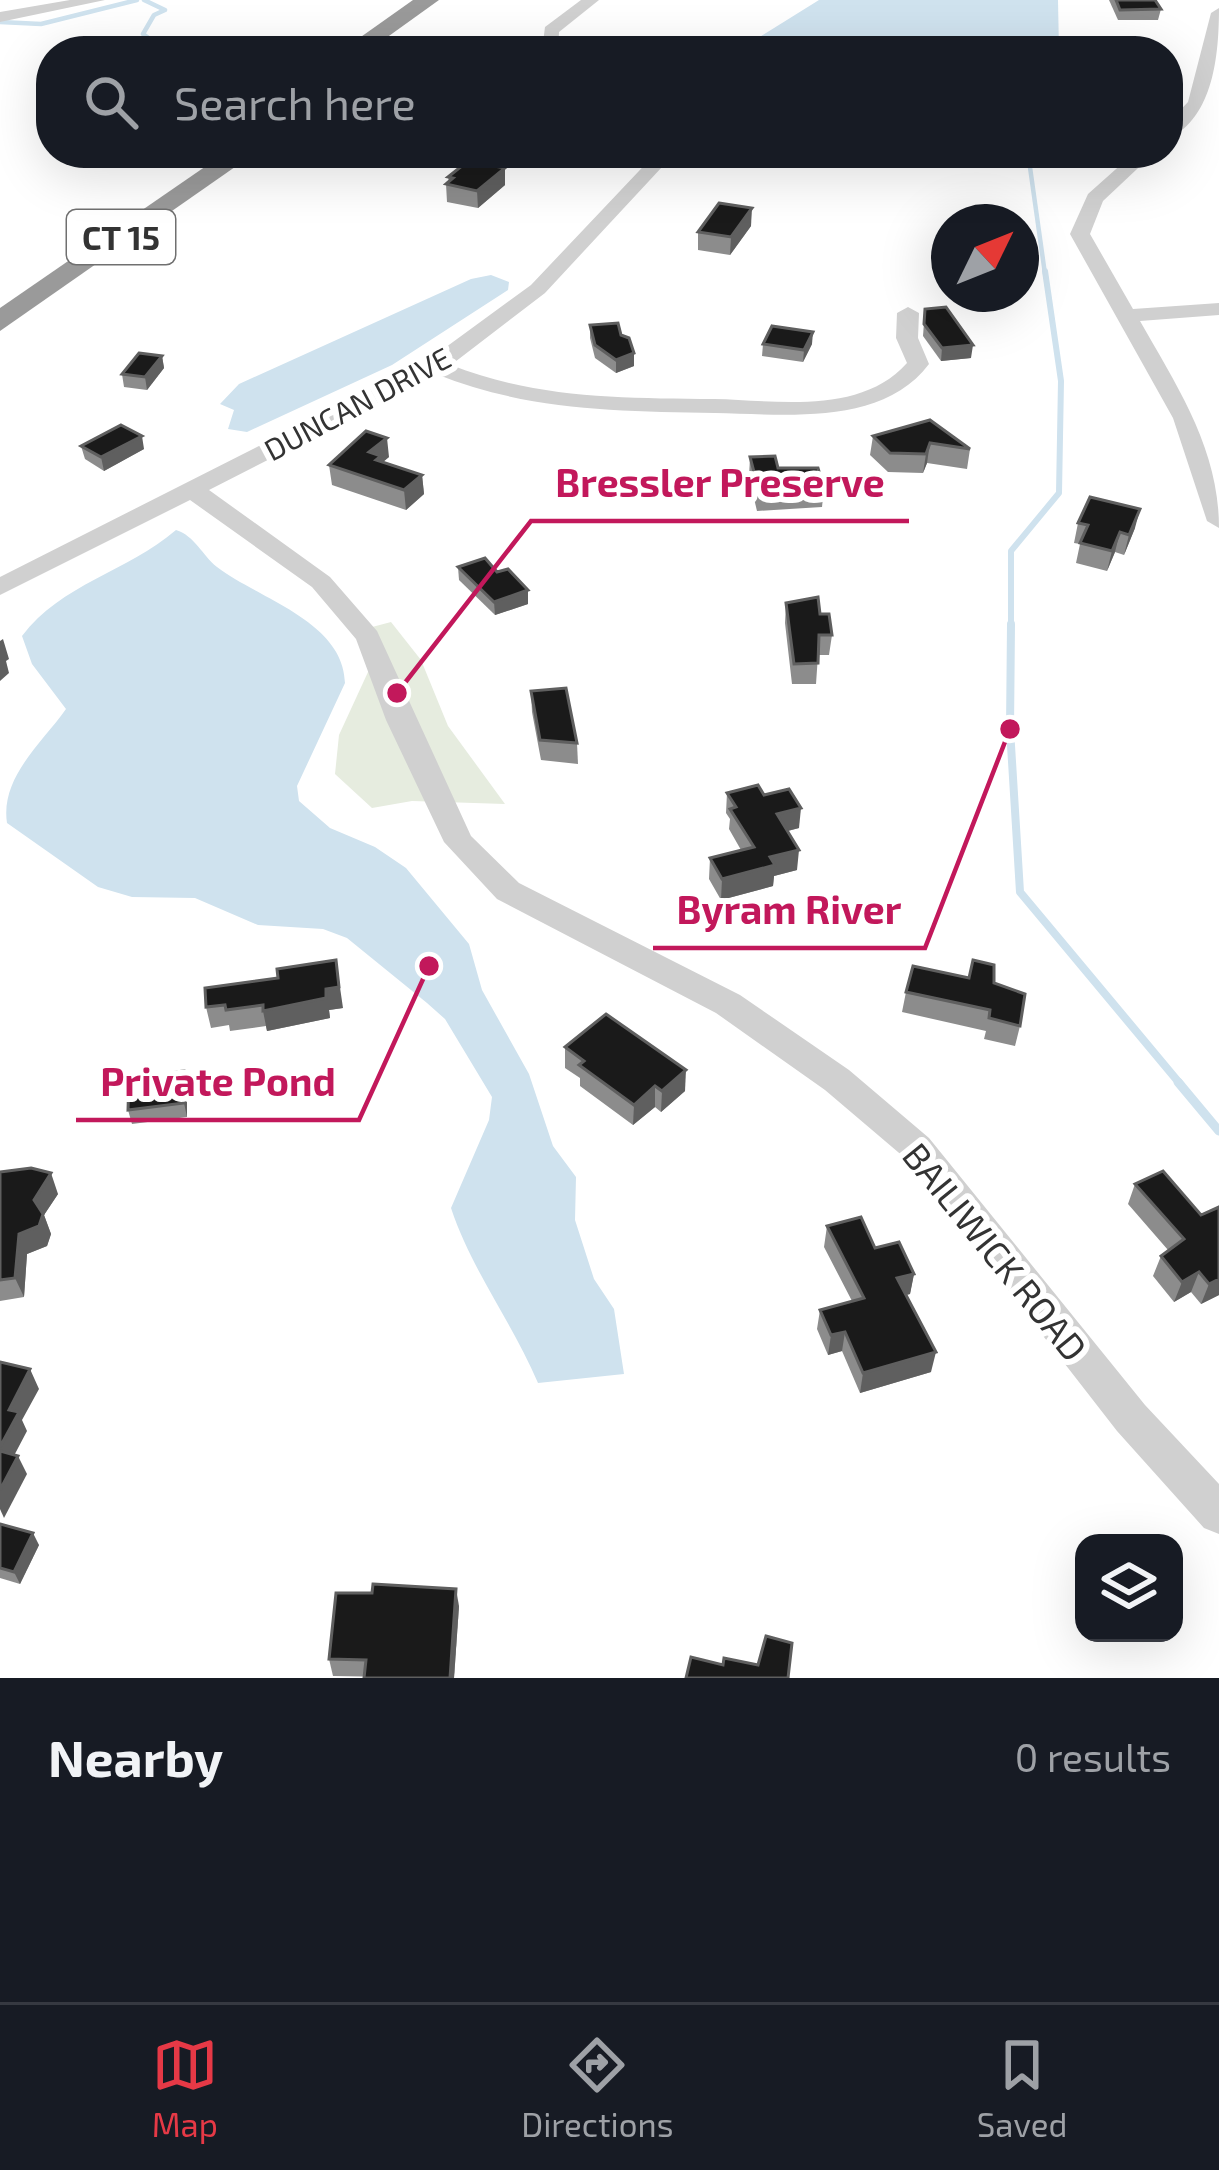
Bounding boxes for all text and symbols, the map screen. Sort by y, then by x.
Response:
search box [36,36,1183,168]
icon: search [78,69,144,135]
text: Search here [174,75,416,129]
north arrow [931,204,1039,312]
road number: CT 15 [67,210,175,264]
street label: DUNCAN DRIVE [258,339,456,467]
callout: Bressler Preserve [531,446,909,521]
text: Bressler Preserve [555,458,885,505]
callout: Byram River [653,873,925,948]
text: Byram River [677,885,902,933]
callout: Private Pond [76,1045,359,1120]
text: Private Pond [100,1057,336,1104]
street label: BAILIWICK ROAD [895,1134,1097,1368]
map controls [1075,1534,1183,1642]
button: layers [1075,1534,1183,1642]
text: Nearby [48,1726,223,1787]
text: 0 results [1015,1733,1171,1780]
tab: Map [152,2032,218,2144]
tab: Directions [521,2032,673,2144]
tab: Saved [977,2032,1067,2144]

